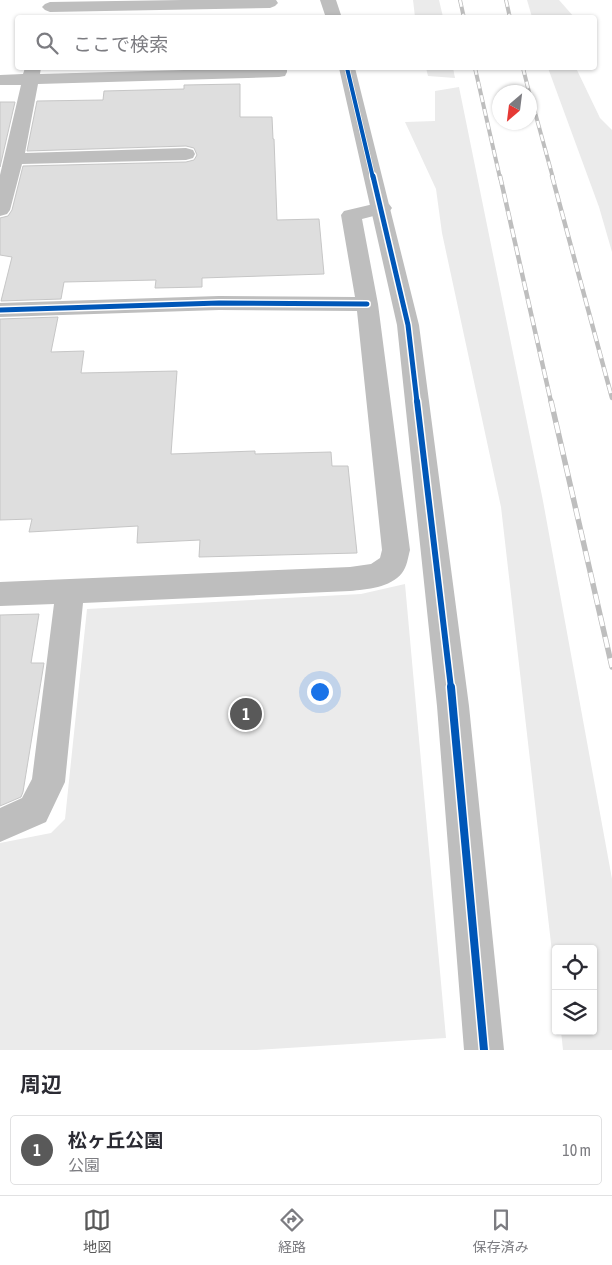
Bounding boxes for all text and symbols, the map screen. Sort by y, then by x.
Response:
search box [15,15,597,70]
icon: search [33,29,61,57]
text: ここで検索 [73,33,168,55]
north arrow [492,85,537,130]
your location [307,679,333,705]
pin: 1 [230,695,262,733]
map controls [552,945,597,1035]
button: locate [552,945,597,990]
button: layers [552,990,597,1035]
text: 周辺 [20,1072,62,1096]
text: 松ヶ丘公園 [68,1129,163,1151]
text: 1 [33,1141,41,1159]
text: 10 m [562,1141,591,1159]
text: 公園 [68,1156,100,1174]
tab: 地図 [83,1206,111,1256]
tab: 経路 [278,1206,306,1256]
tab: 保存済み [473,1206,529,1256]

